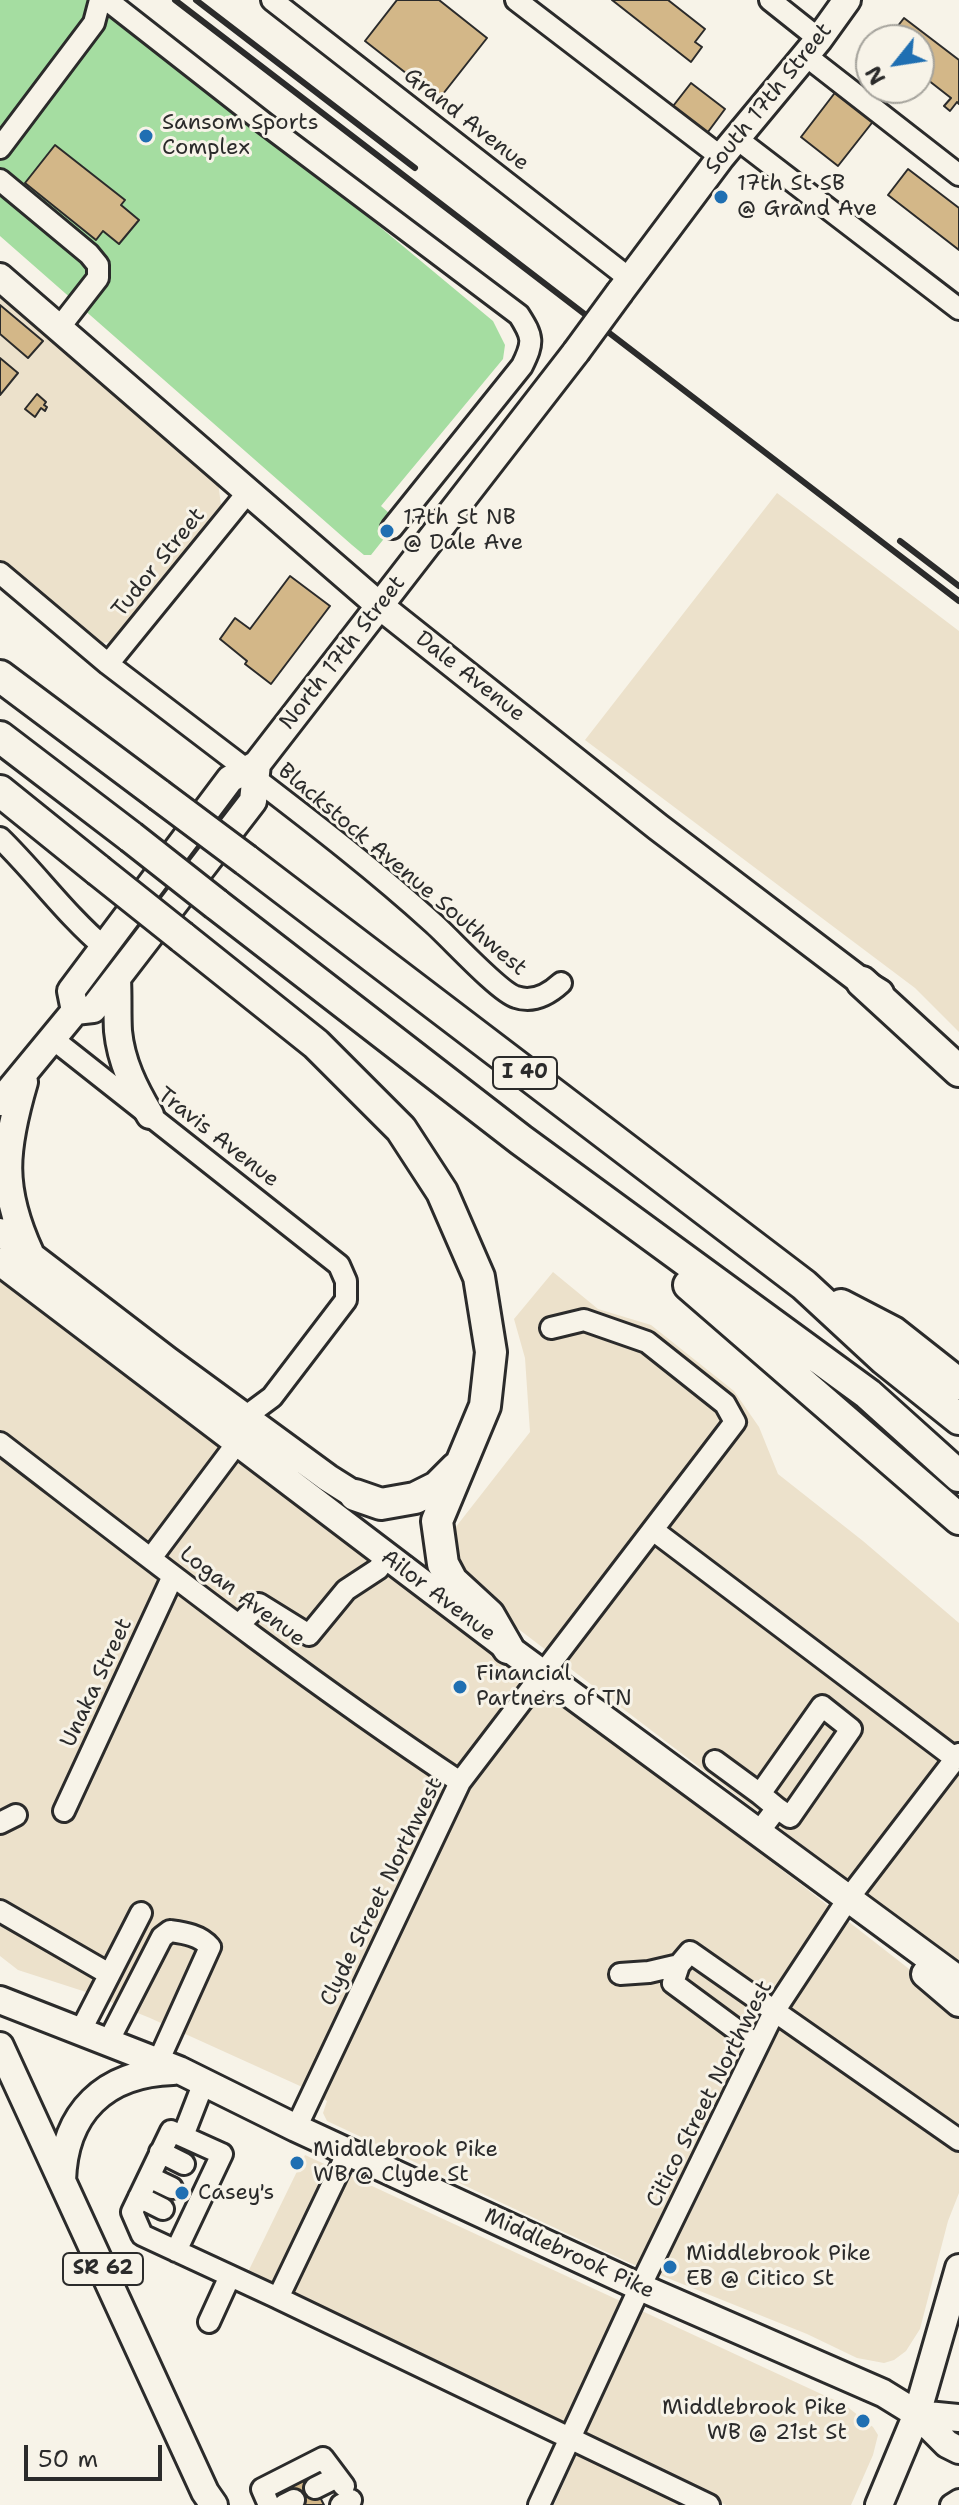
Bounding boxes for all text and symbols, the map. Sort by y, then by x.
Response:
street label: South 17th Street [700,18,838,180]
north arrow [855,24,935,104]
text: N [859,60,892,90]
street label: Grand Avenue [398,63,534,177]
place label: Sansom Sports Complex [162,110,319,162]
marker: Sansom Sports Complex [137,127,155,145]
place label: 17th St SB @ Grand Ave [737,171,877,222]
marker: 17th St SB @ Grand Ave [712,188,730,206]
street label: Tudor Street [107,503,211,623]
place label: 17th St NB @ Dale Ave [403,505,523,556]
marker: 17th St NB @ Dale Ave [378,522,396,540]
street label: North 17th Street [275,571,411,735]
street label: Dale Avenue [410,626,530,728]
street label: Blackstock Avenue Southwest [272,758,532,982]
road number: I 40 [493,1057,557,1089]
street label: Travis Avenue [152,1082,284,1194]
street label: Logan Avenue [174,1541,310,1653]
street label: Ailor Avenue [375,1544,501,1648]
street label: Unaka Street [56,1614,138,1752]
place label: Financial Partners of TN [476,1661,632,1712]
marker: Financial Partners of TN [451,1678,469,1696]
street label: Clyde Street Northwest [315,1773,449,2011]
street label: Citico Street Northwest [641,1976,779,2212]
place label: Middlebrook Pike WB @ Clyde St [313,2137,498,2188]
marker: Middlebrook Pike WB @ Clyde St [288,2154,306,2172]
place label: Casey's [198,2180,274,2206]
marker: Casey's [173,2184,191,2202]
street label: Middlebrook Pike [480,2203,658,2305]
place label: Middlebrook Pike EB @ Citico St [686,2241,871,2292]
road number: SR 62 [63,2253,143,2285]
marker: Middlebrook Pike EB @ Citico St [661,2258,679,2276]
place label: Middlebrook Pike WB @ 21st St [662,2395,847,2446]
marker: Middlebrook Pike WB @ 21st St [854,2412,872,2430]
scale bar [28,2429,166,2479]
text: 50 m [38,2443,98,2475]

